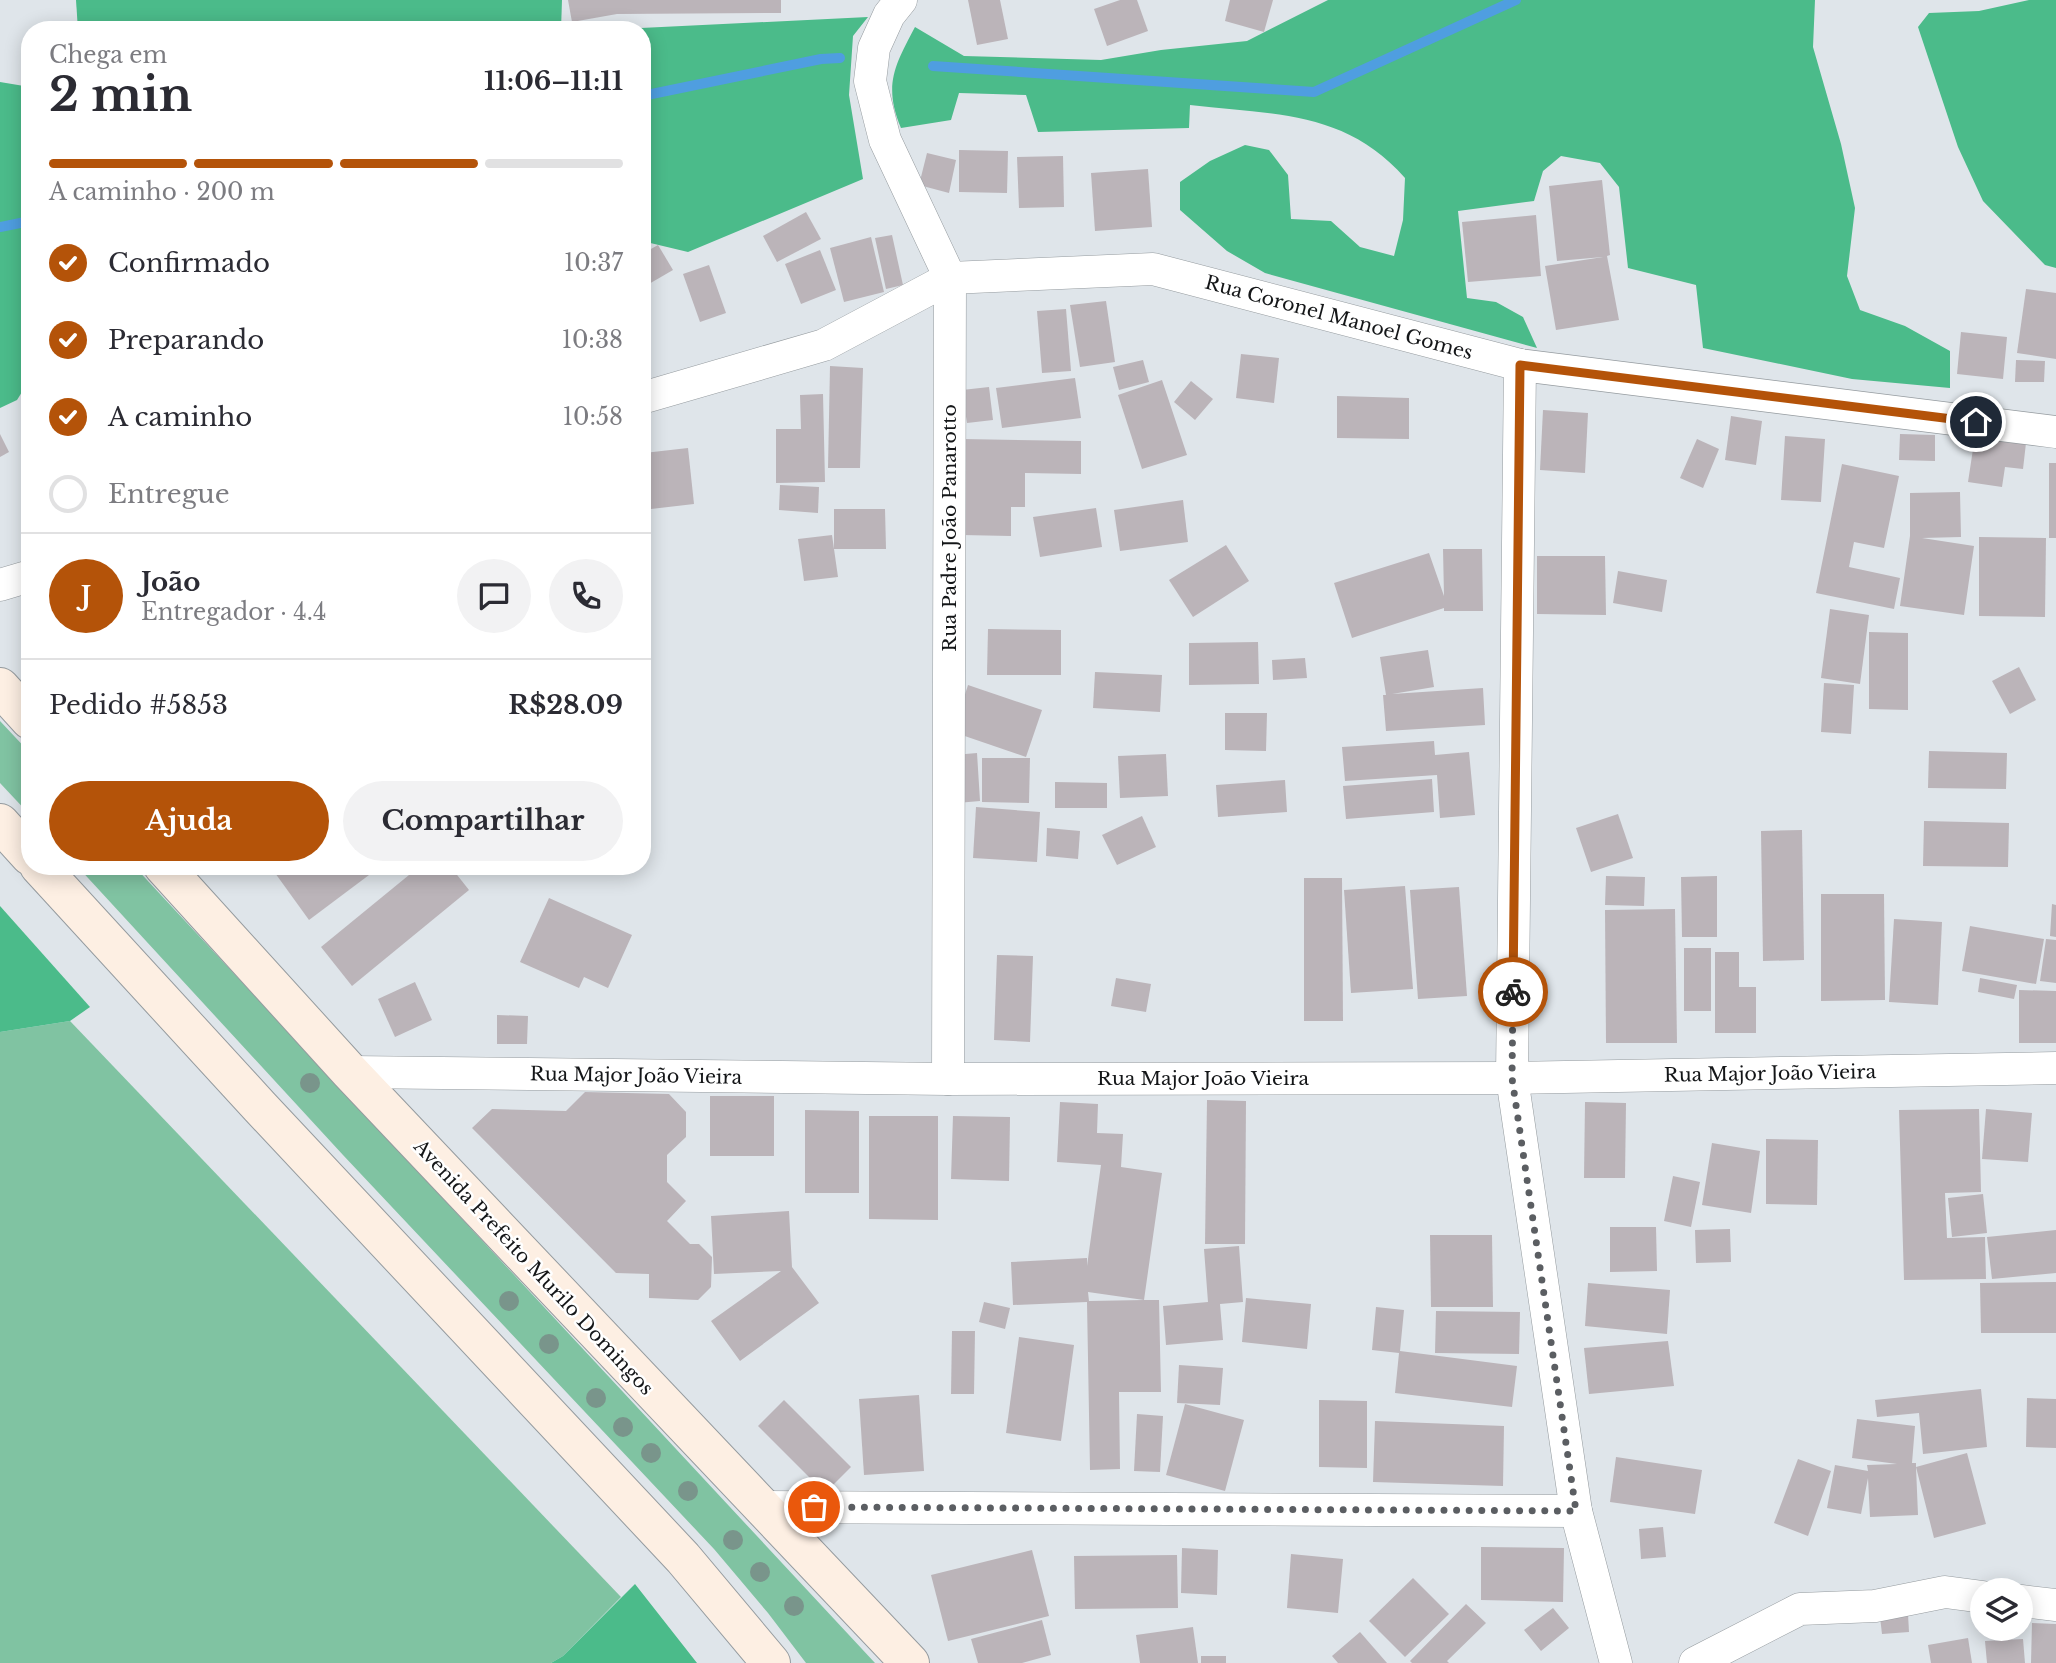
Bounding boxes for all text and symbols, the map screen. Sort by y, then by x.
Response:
text: Chega em [49,41,167,69]
text: 11:06–11:11 [484,65,623,97]
text: 2 min [49,66,192,123]
text: A caminho · 200 m [49,178,275,206]
icon: check [49,244,87,282]
text: Confirmado [108,247,270,279]
text: 10:37 [564,249,623,277]
street label: Rua Coronel Manoel Gomes [1203,271,1475,364]
icon: check [49,321,87,359]
text: Preparando [108,324,264,356]
text: 10:38 [562,326,623,354]
pin [1946,392,2006,452]
icon: check [49,398,87,436]
text: A caminho [108,401,252,433]
text: 10:58 [563,403,623,431]
icon: home [1957,403,1995,441]
street label: Rua Padre João Panarotto [938,404,961,652]
text: Entregue [108,478,230,510]
button: chat [457,559,531,633]
button: phone [549,559,623,633]
text: João [141,566,200,598]
text: J [81,580,91,612]
text: Entregador · 4.4 [141,598,326,626]
text: Pedido #5853 [49,689,228,721]
text: R$28.09 [508,689,623,721]
button: Ajuda [49,781,329,861]
button: Compartilhar [343,781,623,861]
courier [1478,957,1548,1027]
icon: bike [1494,973,1532,1011]
street label: Rua Major João Vieira [1664,1060,1877,1087]
street label: Rua Major João Vieira [530,1062,743,1089]
street label: Rua Major João Vieira [1097,1067,1310,1090]
street label: Avenida Prefeito Murilo Domingos [408,1134,658,1400]
pin [784,1477,844,1537]
icon: bag [795,1488,833,1526]
map controls [1970,1578,2033,1641]
button: layers [1970,1578,2033,1641]

